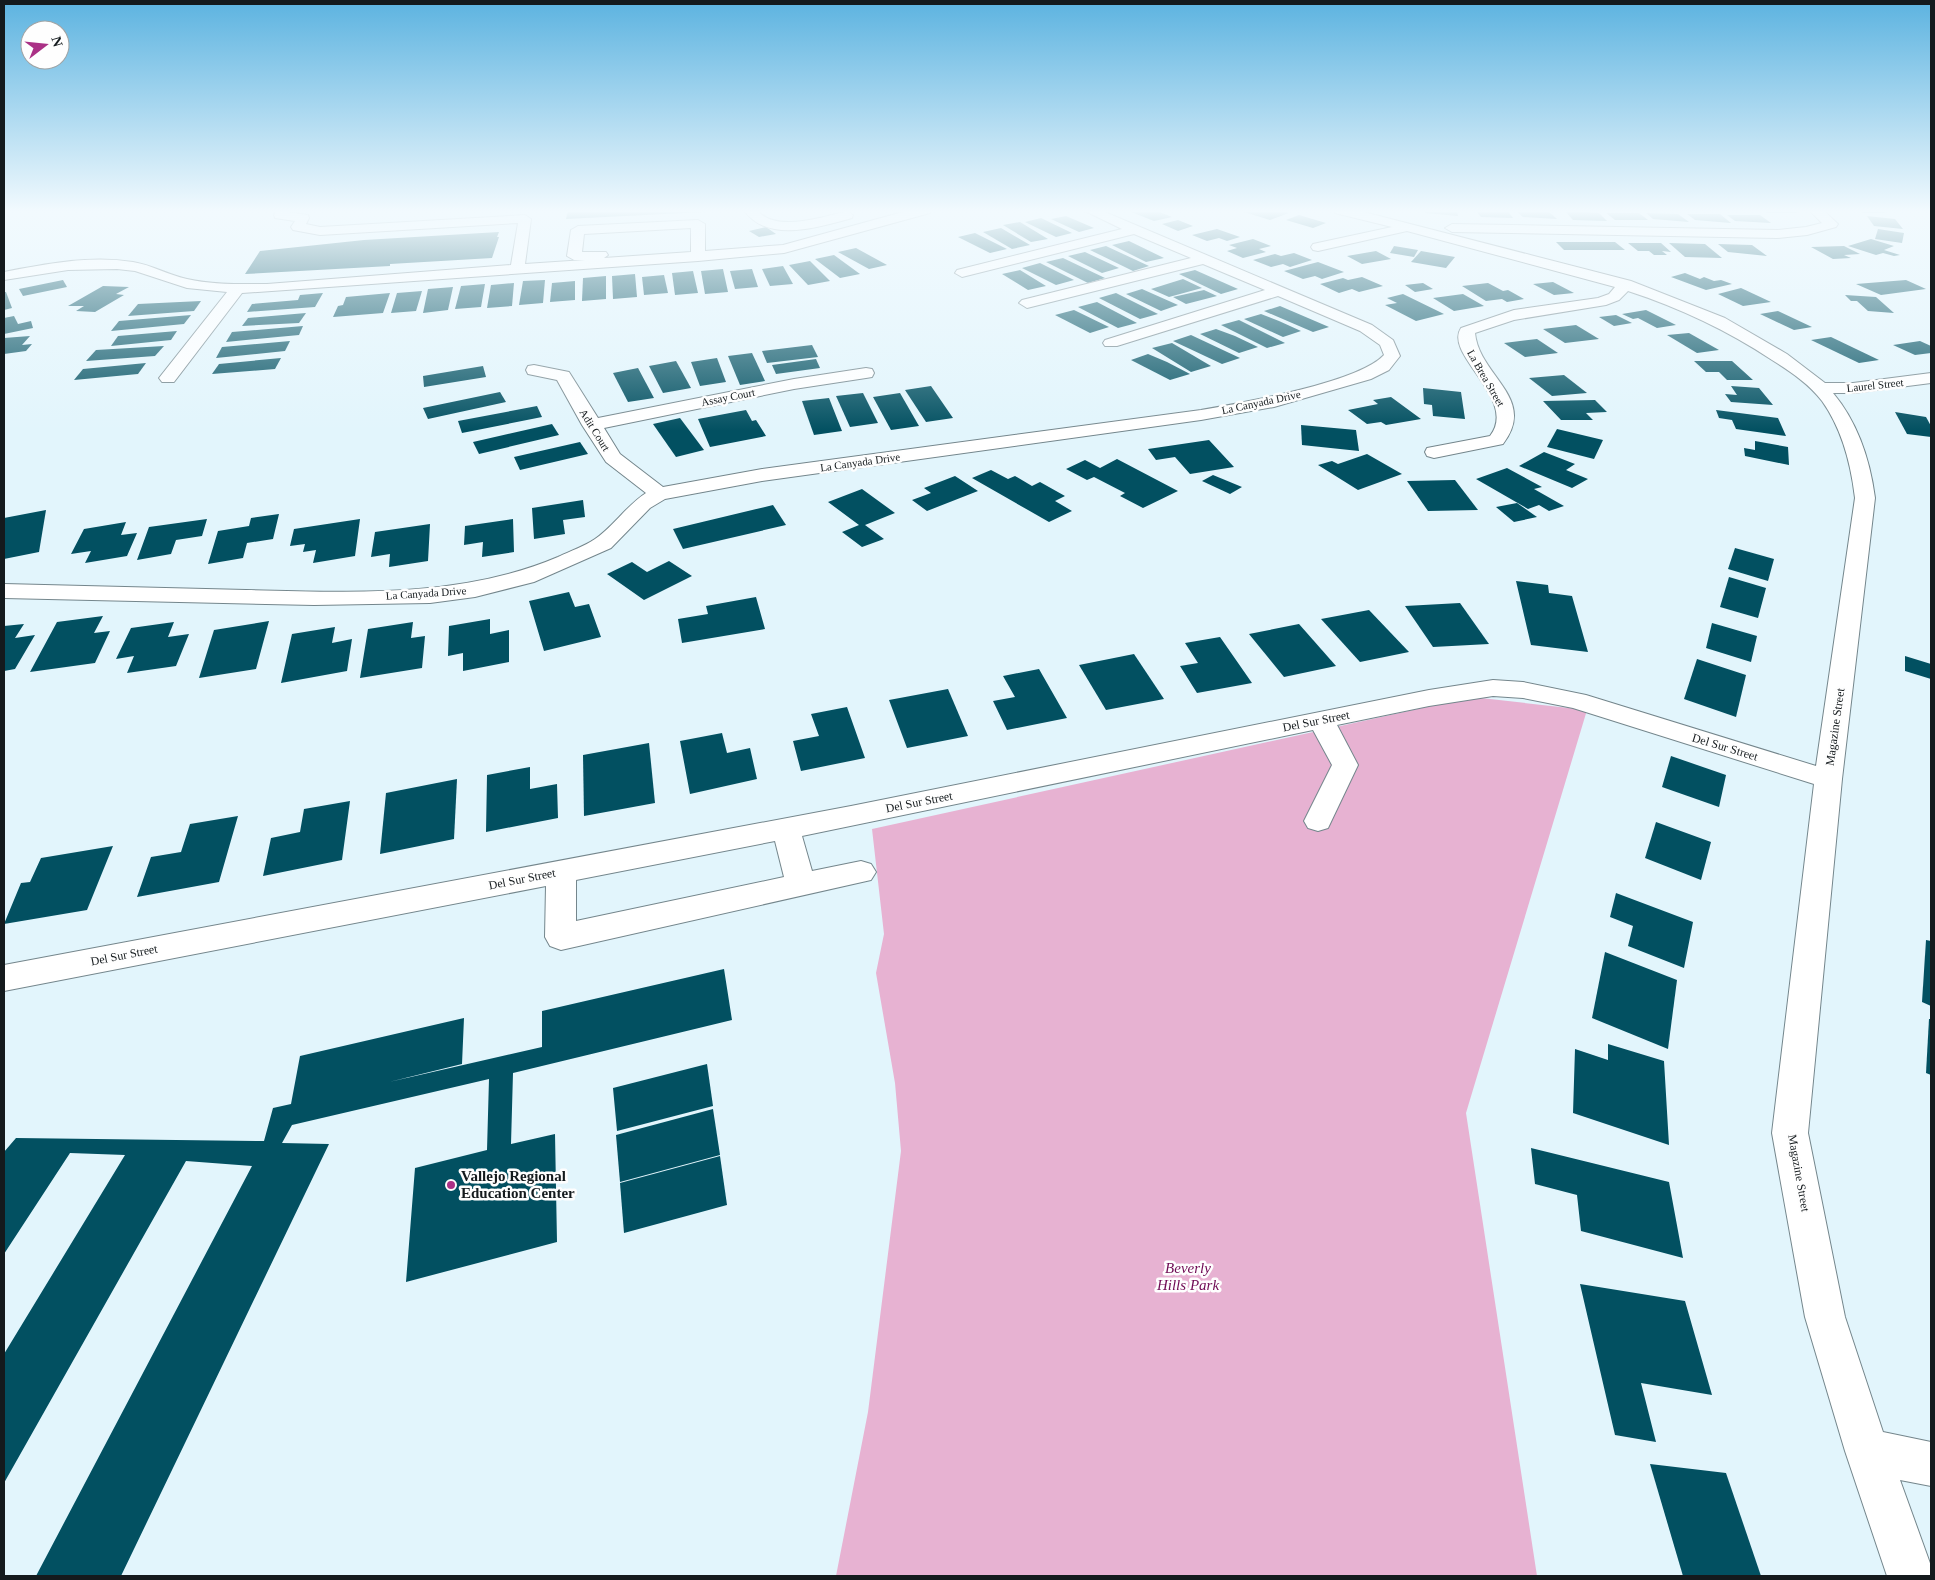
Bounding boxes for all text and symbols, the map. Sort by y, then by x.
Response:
north arrow [20,20,70,70]
text: N [48,35,66,48]
street label: La Brea Street [1465,347,1507,409]
street label: Laurel Street [1846,376,1904,394]
street label: Assay Court [700,386,756,408]
street label: La Canyada Drive [1220,388,1302,416]
street label: Adit Court [577,407,613,453]
street label: La Canyada Drive [819,450,901,474]
street label: La Canyada Drive [385,584,467,602]
street label: Magazine Street [1823,687,1847,767]
street label: Del Sur Street [1281,708,1351,734]
street label: Del Sur Street [1690,730,1760,764]
street label: Del Sur Street [884,789,954,815]
street label: Del Sur Street [487,866,557,892]
street label: Del Sur Street [89,942,159,968]
street label: Magazine Street [1785,1133,1813,1213]
place label: Vallejo Regional Education Center [461,1168,575,1201]
marker: Vallejo Regional Education Center [445,1179,457,1191]
park label: Beverly Hills Park [1156,1260,1219,1293]

